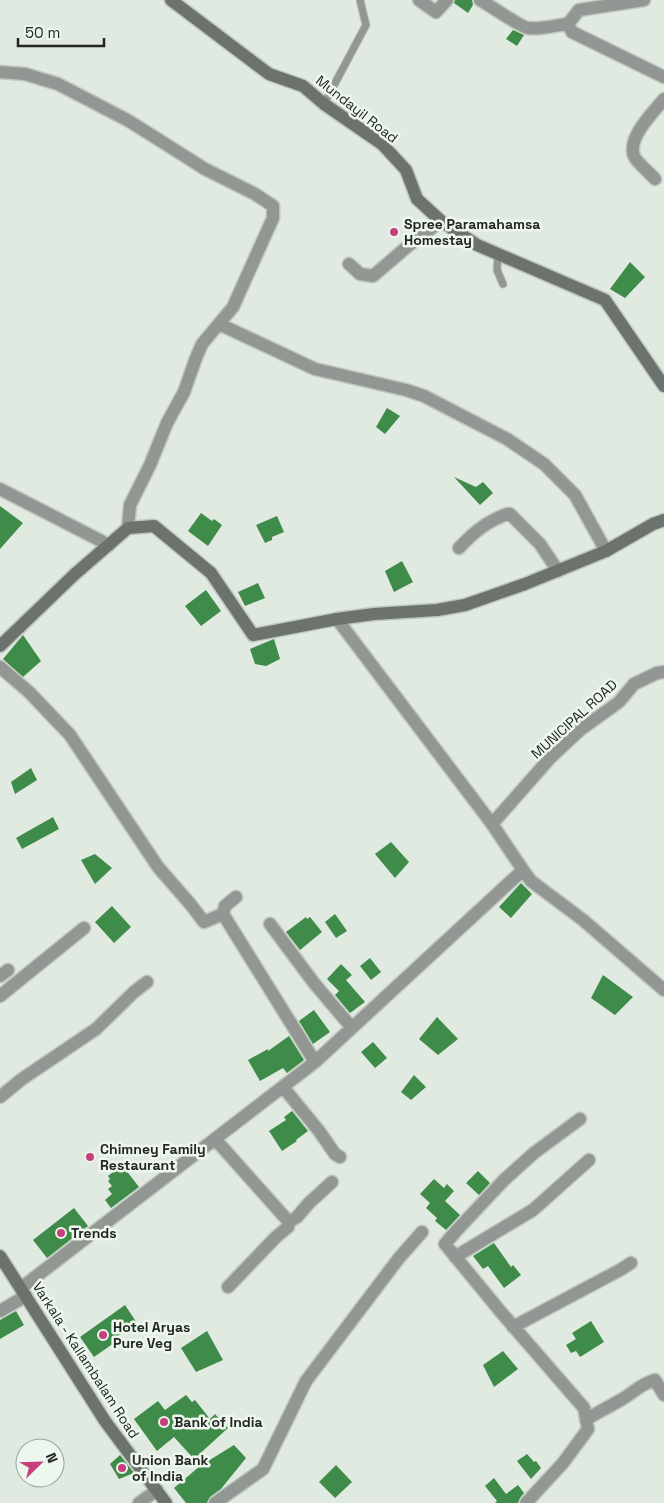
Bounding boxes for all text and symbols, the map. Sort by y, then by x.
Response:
scale bar [18,15,104,47]
text: 50 m [25,23,60,42]
street label: Mundayil Road [312,71,402,147]
place label: Spree Paramahamsa Homestay [404,215,540,249]
marker: Spree Paramahamsa Homestay [388,226,400,238]
street label: MUNICIPAL ROAD [527,675,621,763]
place label: Chimney Family Restaurant [100,1140,206,1174]
marker: Chimney Family Restaurant [84,1151,96,1163]
place label: Trends [71,1224,117,1242]
marker: Trends [55,1227,67,1239]
street label: Varkala - Kallambalam Road [29,1278,143,1442]
place label: Hotel Aryas Pure Veg [113,1318,190,1352]
marker: Hotel Aryas Pure Veg [97,1329,109,1341]
place label: Bank of India [174,1413,263,1431]
marker: Bank of India [158,1416,170,1428]
north arrow [15,1438,65,1488]
text: N [42,1450,62,1466]
place label: Union Bank of India [132,1451,209,1485]
marker: Union Bank of India [116,1462,128,1474]

